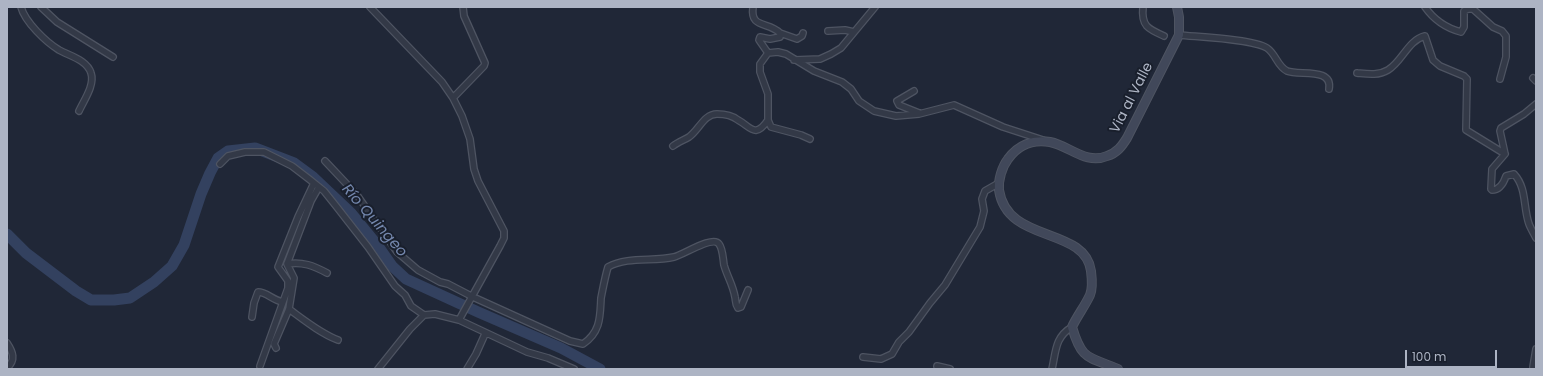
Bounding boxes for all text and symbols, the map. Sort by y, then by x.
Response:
street label: Via al Valle [1107,60,1157,136]
water label: Río Quingeo [337,181,411,261]
scale bar [1407,342,1499,368]
text: 100 m [1412,348,1446,365]

